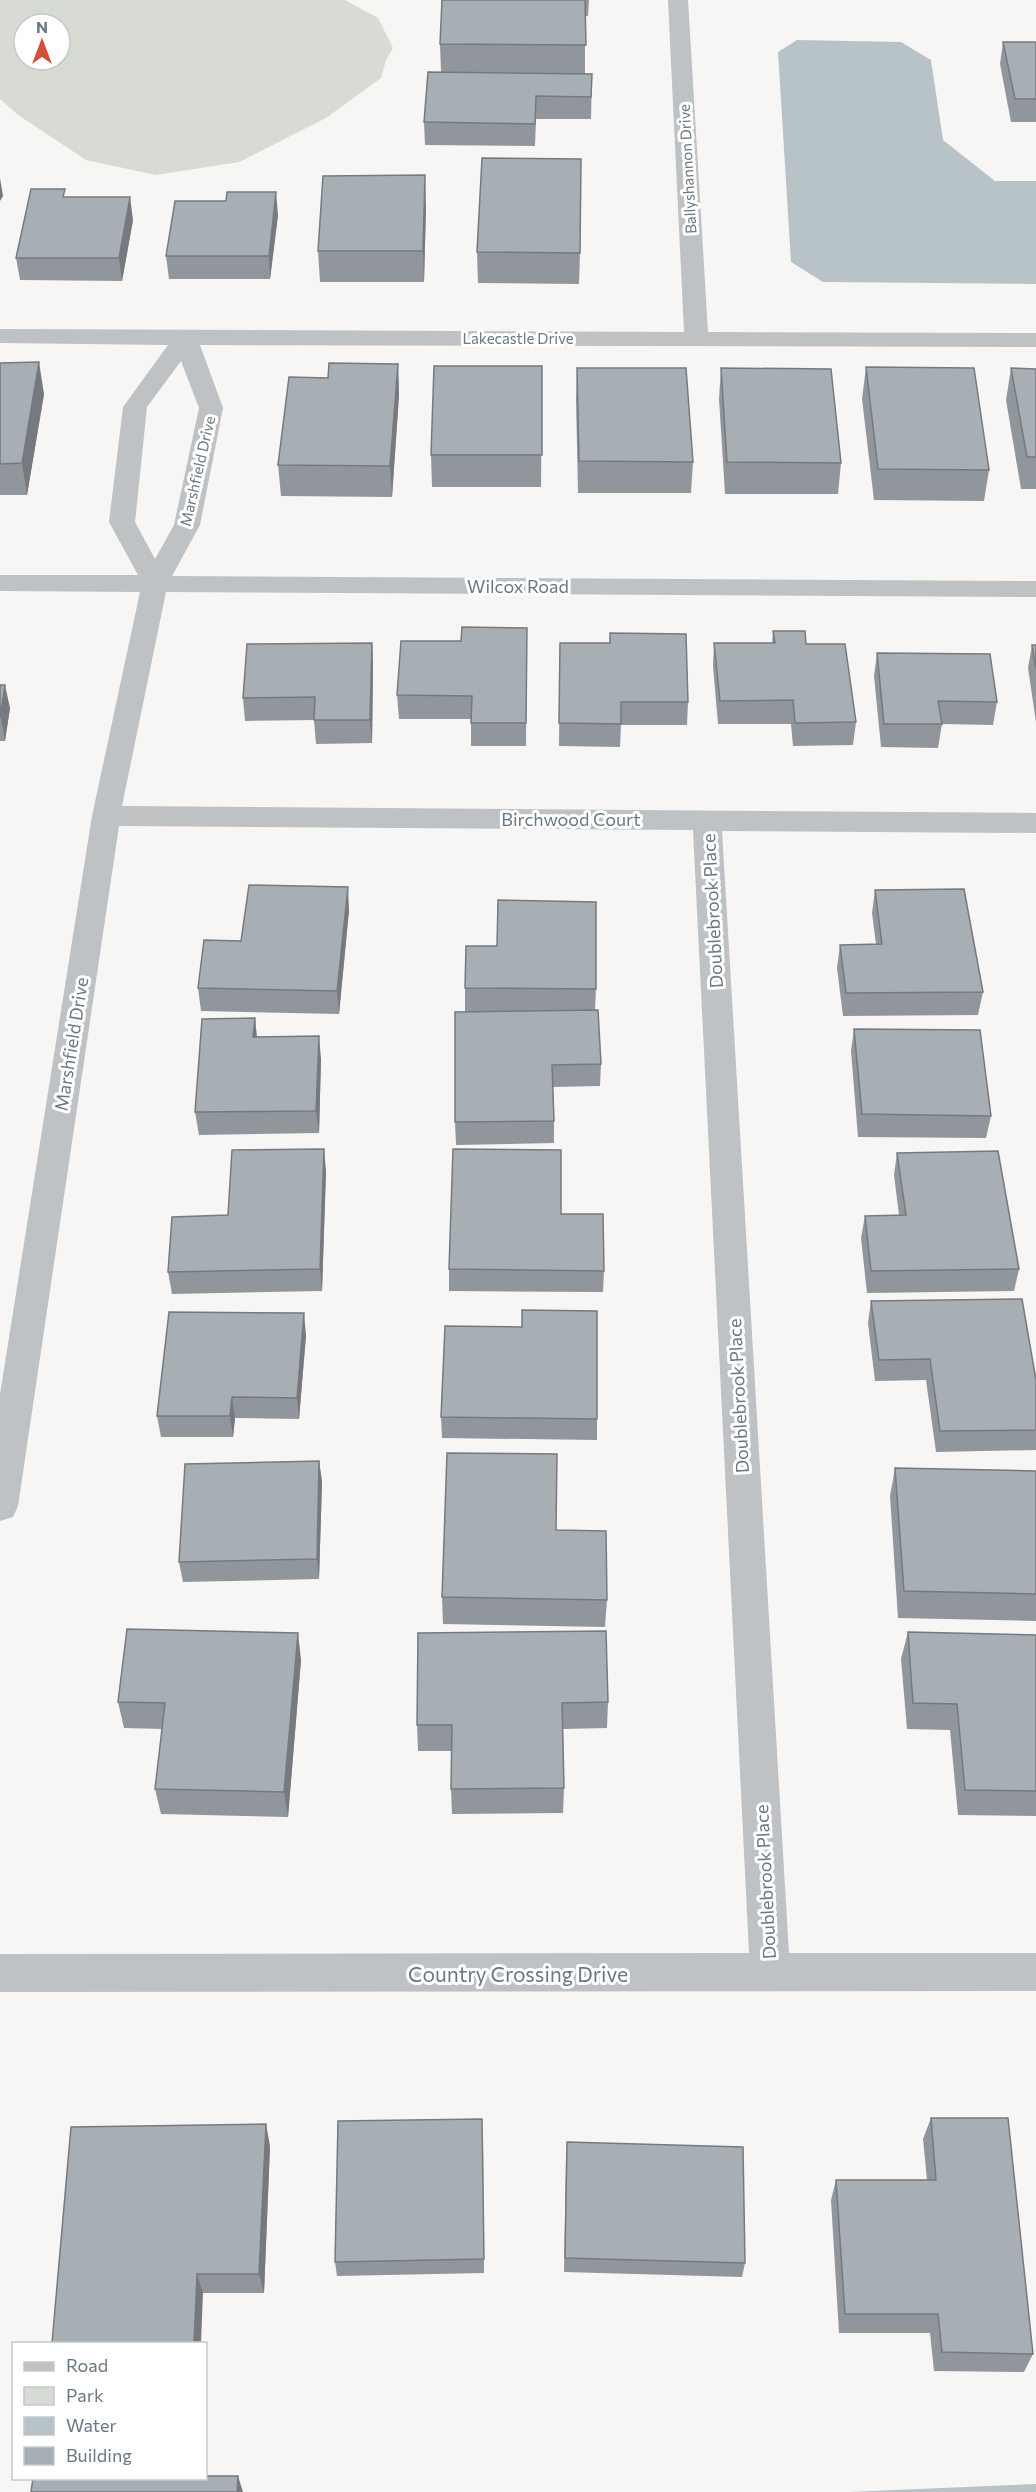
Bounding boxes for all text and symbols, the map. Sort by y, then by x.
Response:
north arrow [12,12,72,72]
text: N [36,17,48,36]
street label: Ballyshannon Drive [675,104,699,234]
street label: Lakecastle Drive [462,329,574,347]
street label: Marshfield Drive [176,414,218,528]
street label: Wilcox Road [467,575,569,597]
street label: Birchwood Court [501,808,641,830]
street label: Doublebrook Place [697,833,727,989]
street label: Marshfield Drive [50,976,92,1112]
street label: Doublebrook Place [723,1318,753,1474]
street label: Doublebrook Place [750,1804,780,1960]
street label: Country Crossing Drive [408,1961,628,1986]
legend [12,2342,207,2480]
text: Road [66,2354,108,2376]
text: Park [66,2384,104,2406]
text: Water [66,2414,117,2436]
text: Building [66,2444,132,2466]

